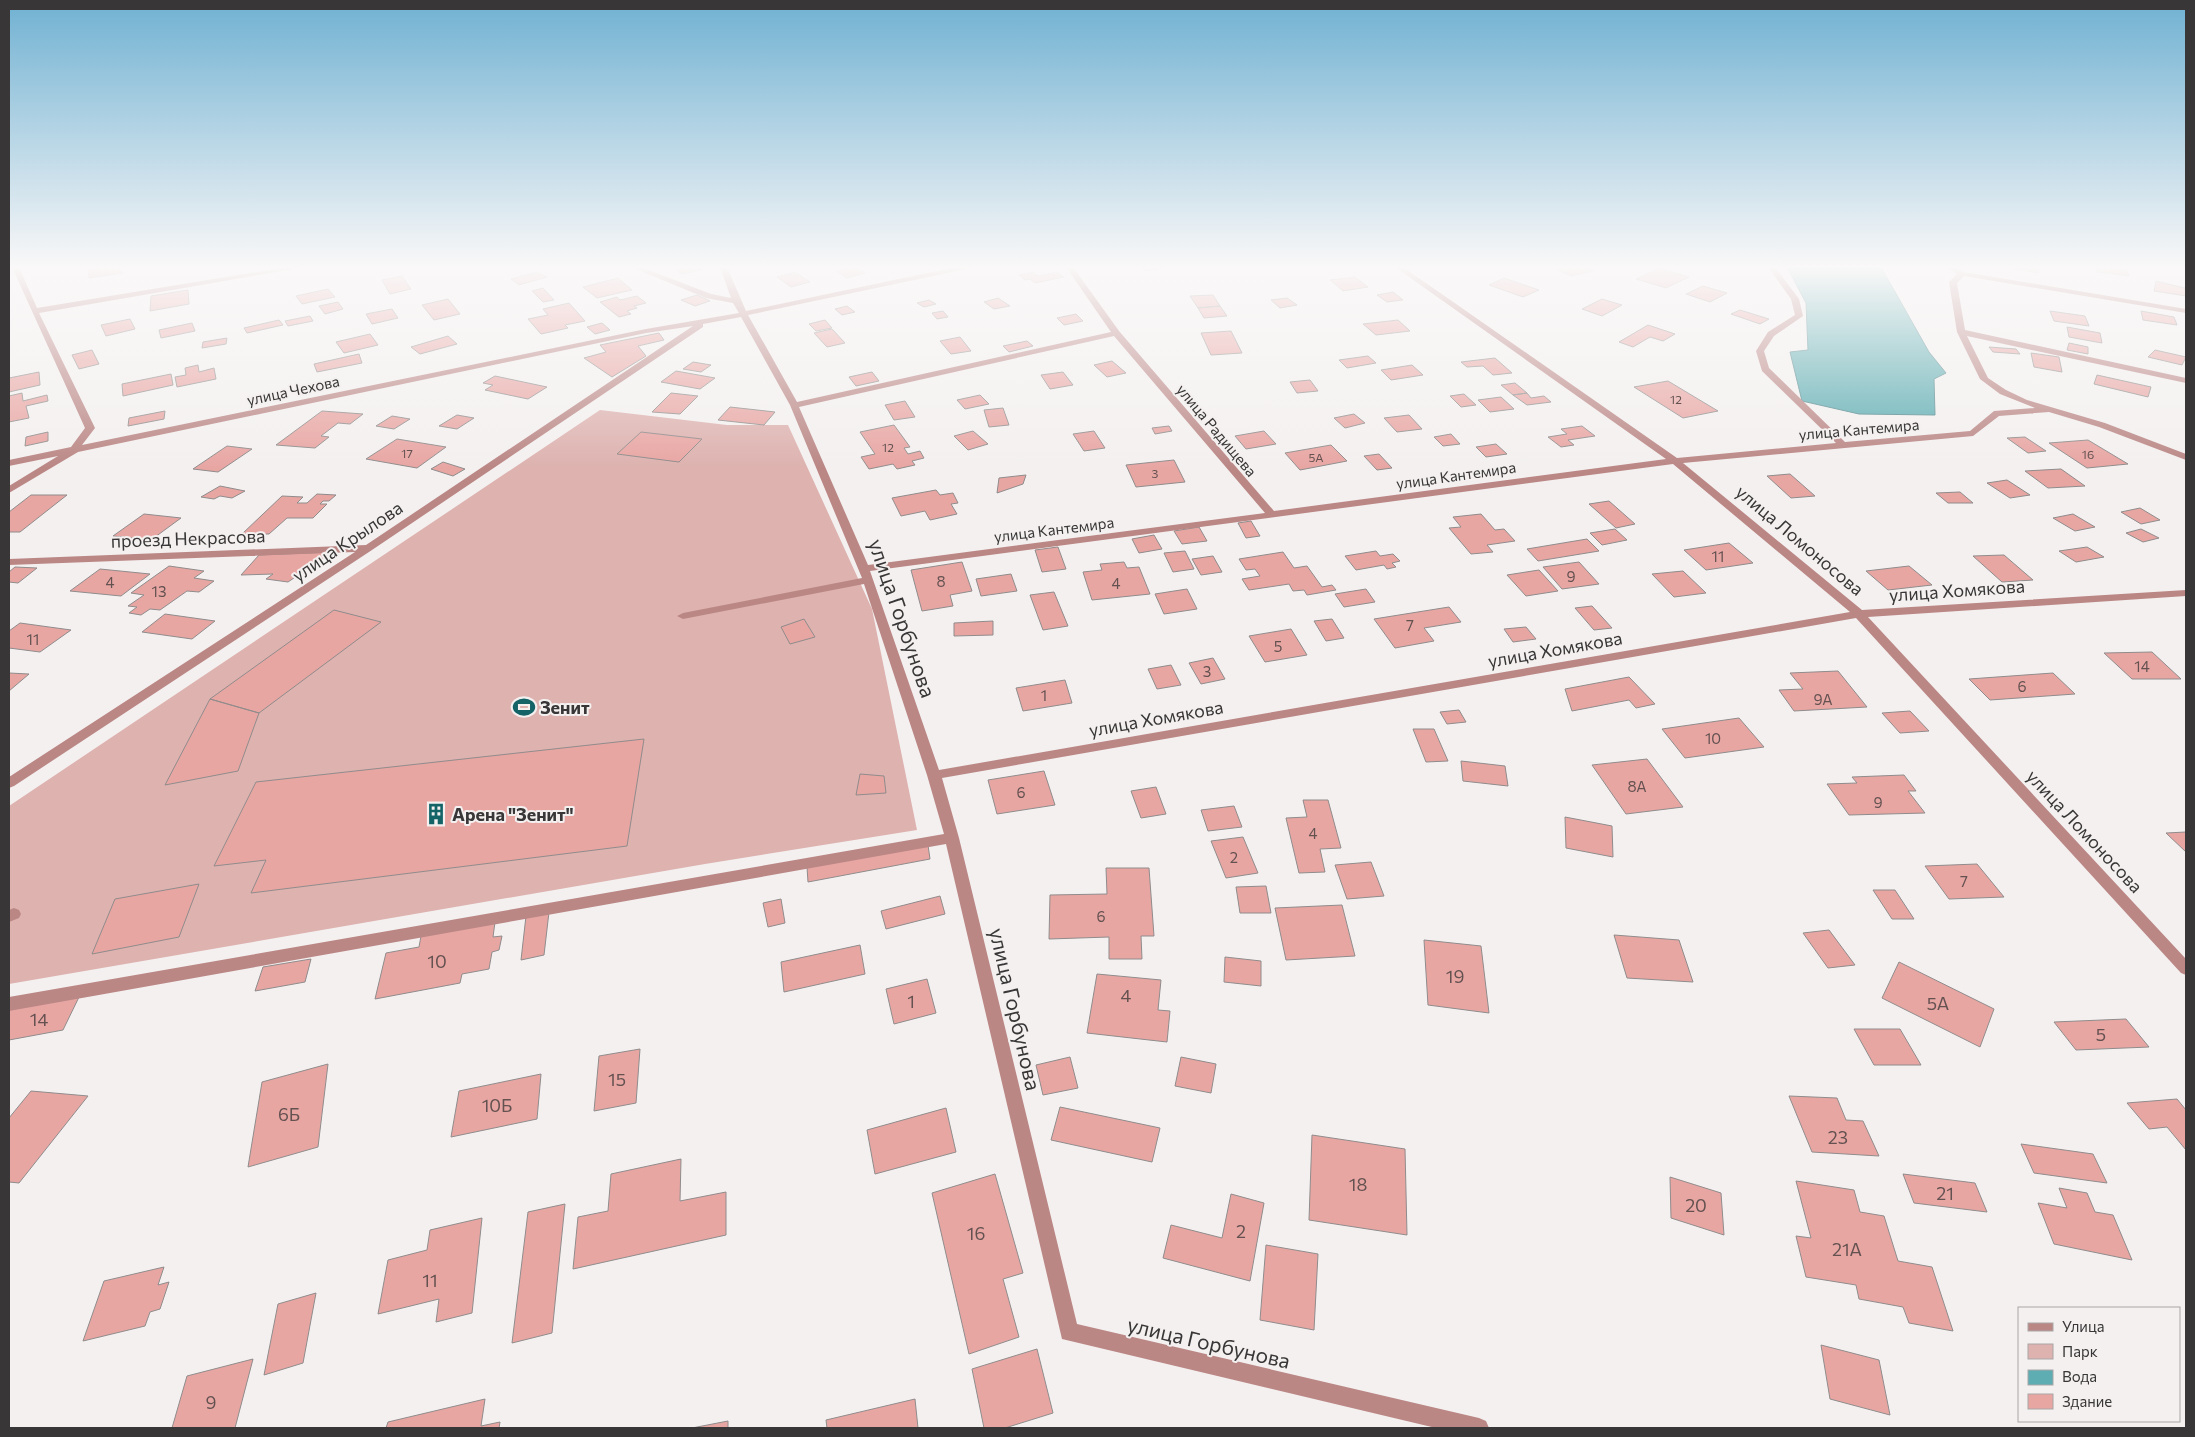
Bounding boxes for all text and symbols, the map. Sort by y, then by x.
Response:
street label: улица Чехова [245,371,341,409]
street label: улица Радищева [1173,380,1261,480]
house number: 12 [1670,392,1682,406]
street label: улица Кантемира [1798,415,1920,443]
house number: 12 [882,440,894,454]
house number: 17 [401,446,413,460]
house number: 16 [2082,447,2094,461]
house number: 5А [1309,450,1323,464]
street label: улица Кантемира [1395,458,1517,492]
house number: 3 [1152,466,1159,480]
street label: улица Ломоносова [1732,480,1868,600]
street label: улица Крылова [288,496,406,586]
street label: улица Кантемира [993,513,1115,545]
street label: проезд Некрасова [110,524,266,552]
street label: улица Горбунова [864,535,942,701]
house number: 11 [1712,547,1724,565]
house number: 9 [1566,567,1576,585]
house number: 8 [936,572,946,590]
house number: 4 [106,573,115,591]
house number: 4 [1112,574,1121,592]
street label: улица Хомякова [1888,574,2026,606]
house number: 13 [152,582,166,600]
house number: 7 [1406,616,1414,634]
street label: улица Хомякова [1486,626,1624,672]
house number: 11 [27,630,39,648]
house number: 5 [1274,637,1282,655]
house number: 14 [2134,657,2150,675]
house number: 3 [1203,662,1211,680]
house number: 6 [2017,677,2027,695]
house number: 1 [1041,686,1047,704]
house number: 9А [1813,690,1833,708]
sports icon: Зенит [511,694,537,720]
street label: улица Хомякова [1087,695,1225,741]
place label: Зенит [540,696,590,718]
house number: 10 [1705,729,1721,747]
street label: улица Ломоносова [2022,765,2148,897]
house number: 8А [1627,777,1647,795]
house number: 6 [1016,783,1026,801]
house number: 9 [1873,793,1883,811]
building icon: Арена "Зенит" [423,801,449,827]
place label: Арена "Зенит" [452,803,574,825]
house number: 4 [1309,824,1318,842]
house number: 2 [1230,848,1238,866]
house number: 7 [1960,872,1968,890]
house number: 6 [1096,907,1106,925]
street label: улица Горбунова [985,925,1047,1093]
house number: 10 [427,950,447,972]
house number: 19 [1446,965,1464,987]
house number: 4 [1121,984,1132,1006]
house number: 1 [907,990,915,1012]
house number: 5А [1927,992,1949,1014]
house number: 14 [30,1008,48,1030]
house number: 5 [2096,1023,2106,1045]
house number: 15 [608,1068,626,1090]
house number: 10Б [482,1094,512,1116]
house number: 6Б [278,1103,300,1125]
house number: 23 [1828,1126,1848,1148]
house number: 18 [1349,1173,1367,1195]
house number: 21 [1936,1182,1954,1204]
house number: 20 [1685,1194,1707,1216]
house number: 2 [1236,1220,1246,1242]
house number: 16 [967,1222,985,1244]
house number: 21А [1832,1238,1862,1260]
house number: 11 [422,1269,438,1291]
legend [2018,1307,2180,1422]
street label: улица Горбунова [1125,1311,1293,1373]
text: Улица [2062,1317,2104,1335]
text: Парк [2062,1342,2098,1360]
text: Вода [2062,1367,2097,1385]
house number: 9 [206,1391,216,1413]
text: Здание [2062,1392,2112,1410]

